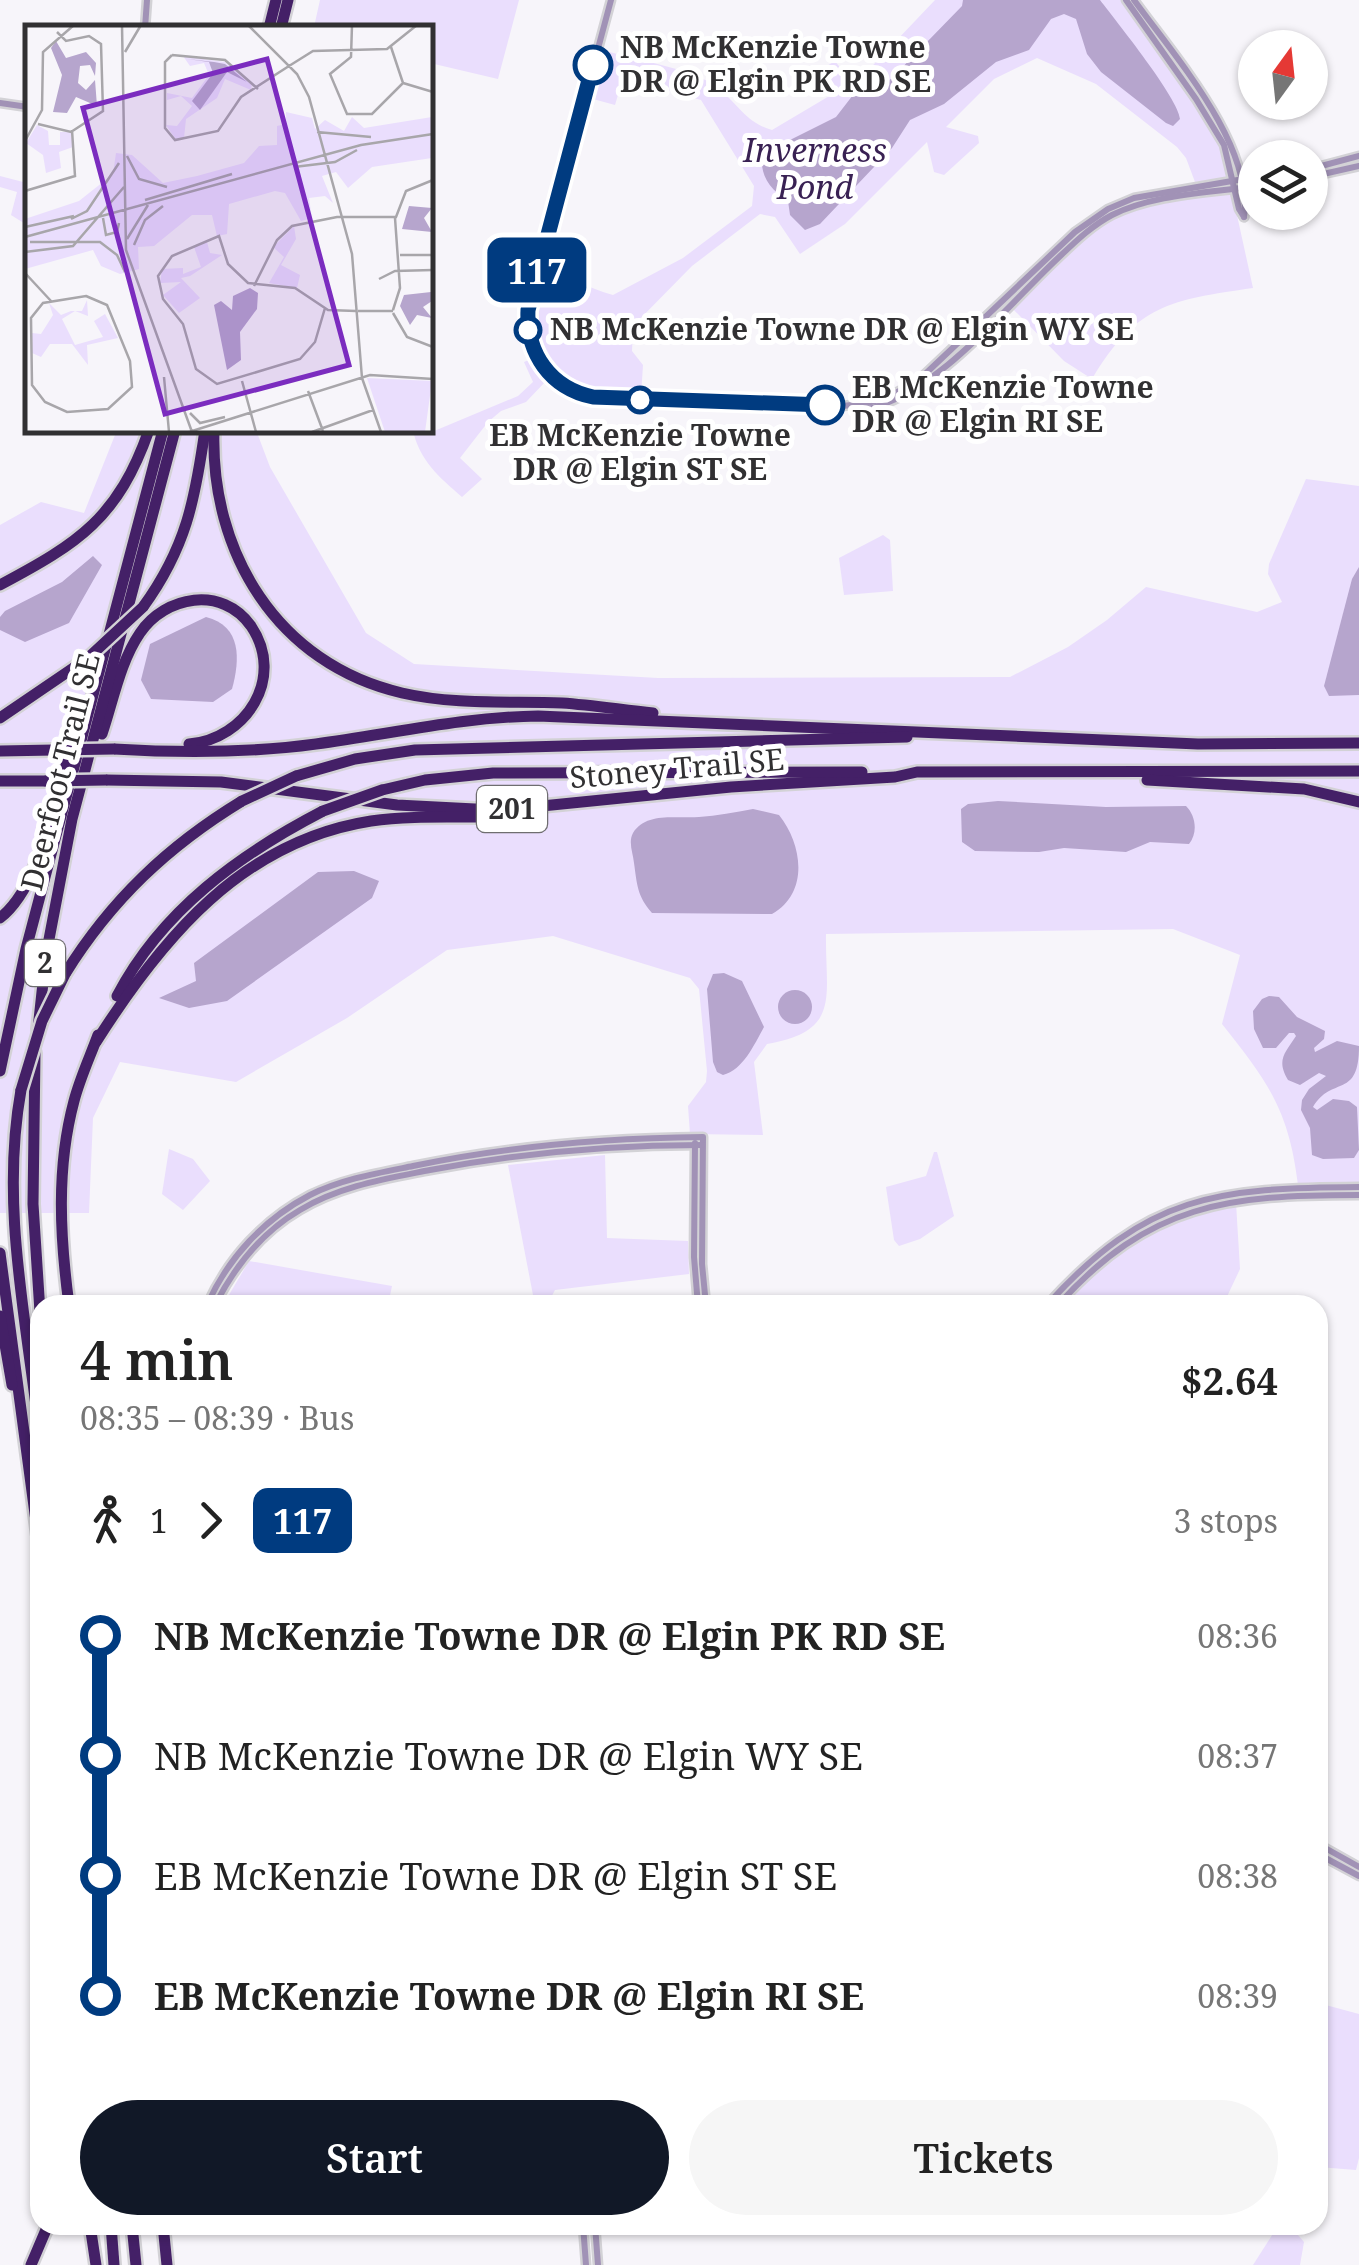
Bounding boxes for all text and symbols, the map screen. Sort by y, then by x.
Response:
inset map [25,25,432,432]
place label: NB McKenzie Towne DR @ Elgin PK RD SE [620,26,931,101]
north arrow [1238,30,1328,120]
map controls [1238,30,1328,230]
marker: NB McKenzie Towne DR @ Elgin PK RD SE [574,46,612,84]
water label: Inverness Pond [742,128,887,208]
button: layers [1238,140,1328,230]
line badge: 117 [480,238,594,302]
text: 117 [507,247,567,294]
place label: NB McKenzie Towne DR @ Elgin WY SE [550,308,1134,349]
marker: NB McKenzie Towne DR @ Elgin WY SE [515,317,541,343]
place label: EB McKenzie Towne DR @ Elgin RI SE [852,366,1154,441]
marker: EB McKenzie Towne DR @ Elgin RI SE [806,386,844,424]
marker: EB McKenzie Towne DR @ Elgin ST SE [627,387,653,413]
place label: EB McKenzie Towne DR @ Elgin ST SE [489,414,791,489]
street label: Deerfoot Trail SE [10,649,109,894]
street label: Stoney Trail SE [568,738,786,797]
road number: 201 [477,786,547,832]
road number: 2 [25,940,65,986]
text: 4 min [80,1321,234,1396]
text: $2.64 [1181,1354,1278,1406]
text: 08:35 – 08:39 · Bus [80,1396,354,1439]
icon: walk [80,1493,135,1548]
icon: forward [183,1493,238,1548]
text: 117 [273,1497,332,1544]
text: 1 [150,1499,168,1542]
text: 3 stops [1174,1499,1278,1542]
text: NB McKenzie Towne DR @ Elgin PK RD SE [154,1609,945,1661]
text: 08:36 [1197,1614,1278,1657]
text: NB McKenzie Towne DR @ Elgin WY SE [154,1729,863,1781]
text: 08:37 [1197,1734,1278,1777]
text: EB McKenzie Towne DR @ Elgin ST SE [154,1849,837,1901]
text: 08:38 [1197,1854,1278,1897]
text: EB McKenzie Towne DR @ Elgin RI SE [154,1969,864,2021]
text: 08:39 [1197,1974,1278,2017]
button: Start [80,2100,669,2215]
button: Tickets [689,2100,1278,2215]

